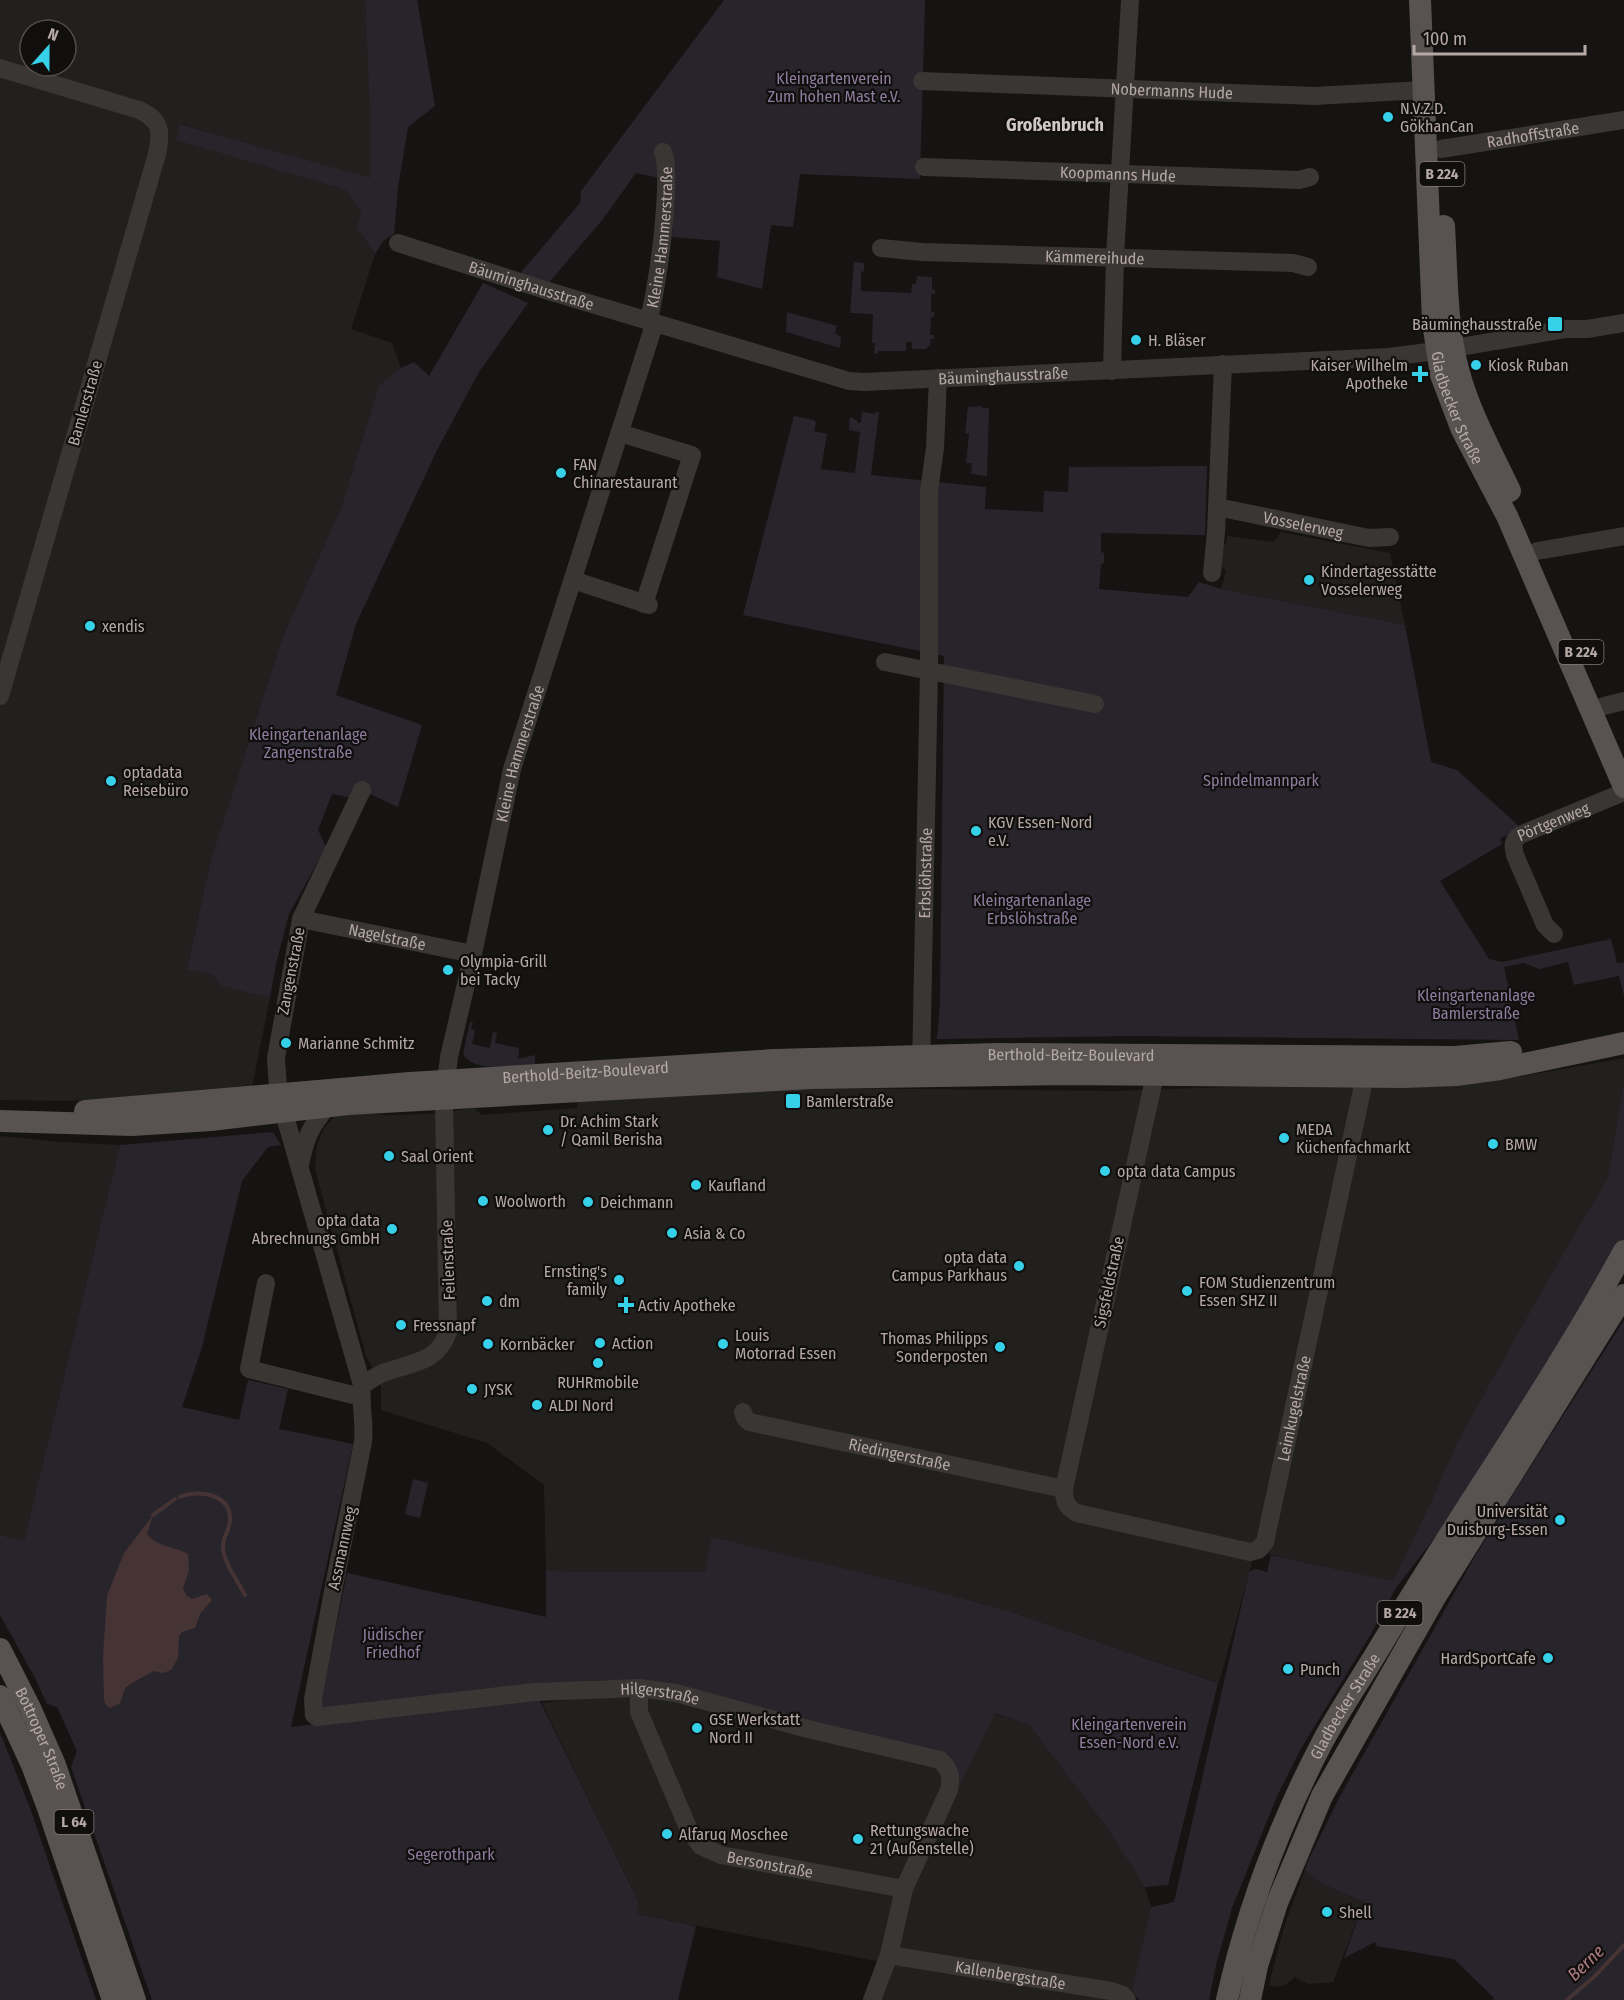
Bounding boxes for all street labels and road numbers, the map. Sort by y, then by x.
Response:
street label: Nobermanns Hude [1110,79,1233,102]
street label: Radhoffstraße [1485,118,1580,151]
street label: Koopmanns Hude [1060,162,1176,185]
road number: B 224 [1420,162,1464,186]
street label: Kleine Hammerstraße [642,166,676,309]
street label: Kämmereihude [1045,246,1145,268]
street label: Bäuminghausstraße [466,257,596,314]
street label: Gladbecker Straße [1428,350,1488,468]
street label: Bamlerstraße [64,358,106,448]
street label: Bäuminghausstraße [938,363,1069,388]
street label: Vosselerweg [1262,507,1345,542]
road number: B 224 [1558,640,1604,664]
street label: Kleine Hammerstraße [492,682,548,824]
street label: Pörtgenweg [1514,798,1592,845]
street label: Erbslöhstraße [915,827,935,919]
street label: Nagelstraße [347,919,428,954]
street label: Zangenstraße [273,926,309,1016]
street label: Berthold-Beitz-Boulevard [987,1044,1154,1065]
street label: Berthold-Beitz-Boulevard [502,1057,669,1087]
street label: Feilenstraße [437,1219,459,1300]
street label: Sigsfeldstraße [1090,1234,1128,1329]
street label: Leimkugelstraße [1273,1354,1314,1463]
street label: Riedingerstraße [847,1434,952,1474]
street label: Assmannweg [324,1504,360,1591]
road number: B 224 [1378,1601,1422,1625]
street label: Gladbecker Straße [1306,1650,1384,1762]
street label: Hilgerstraße [620,1678,702,1709]
street label: Bottroper Straße [12,1684,72,1792]
road number: L 64 [54,1810,94,1834]
street label: Bersonstraße [725,1847,815,1881]
street label: Kallenbergstraße [954,1956,1067,1993]

